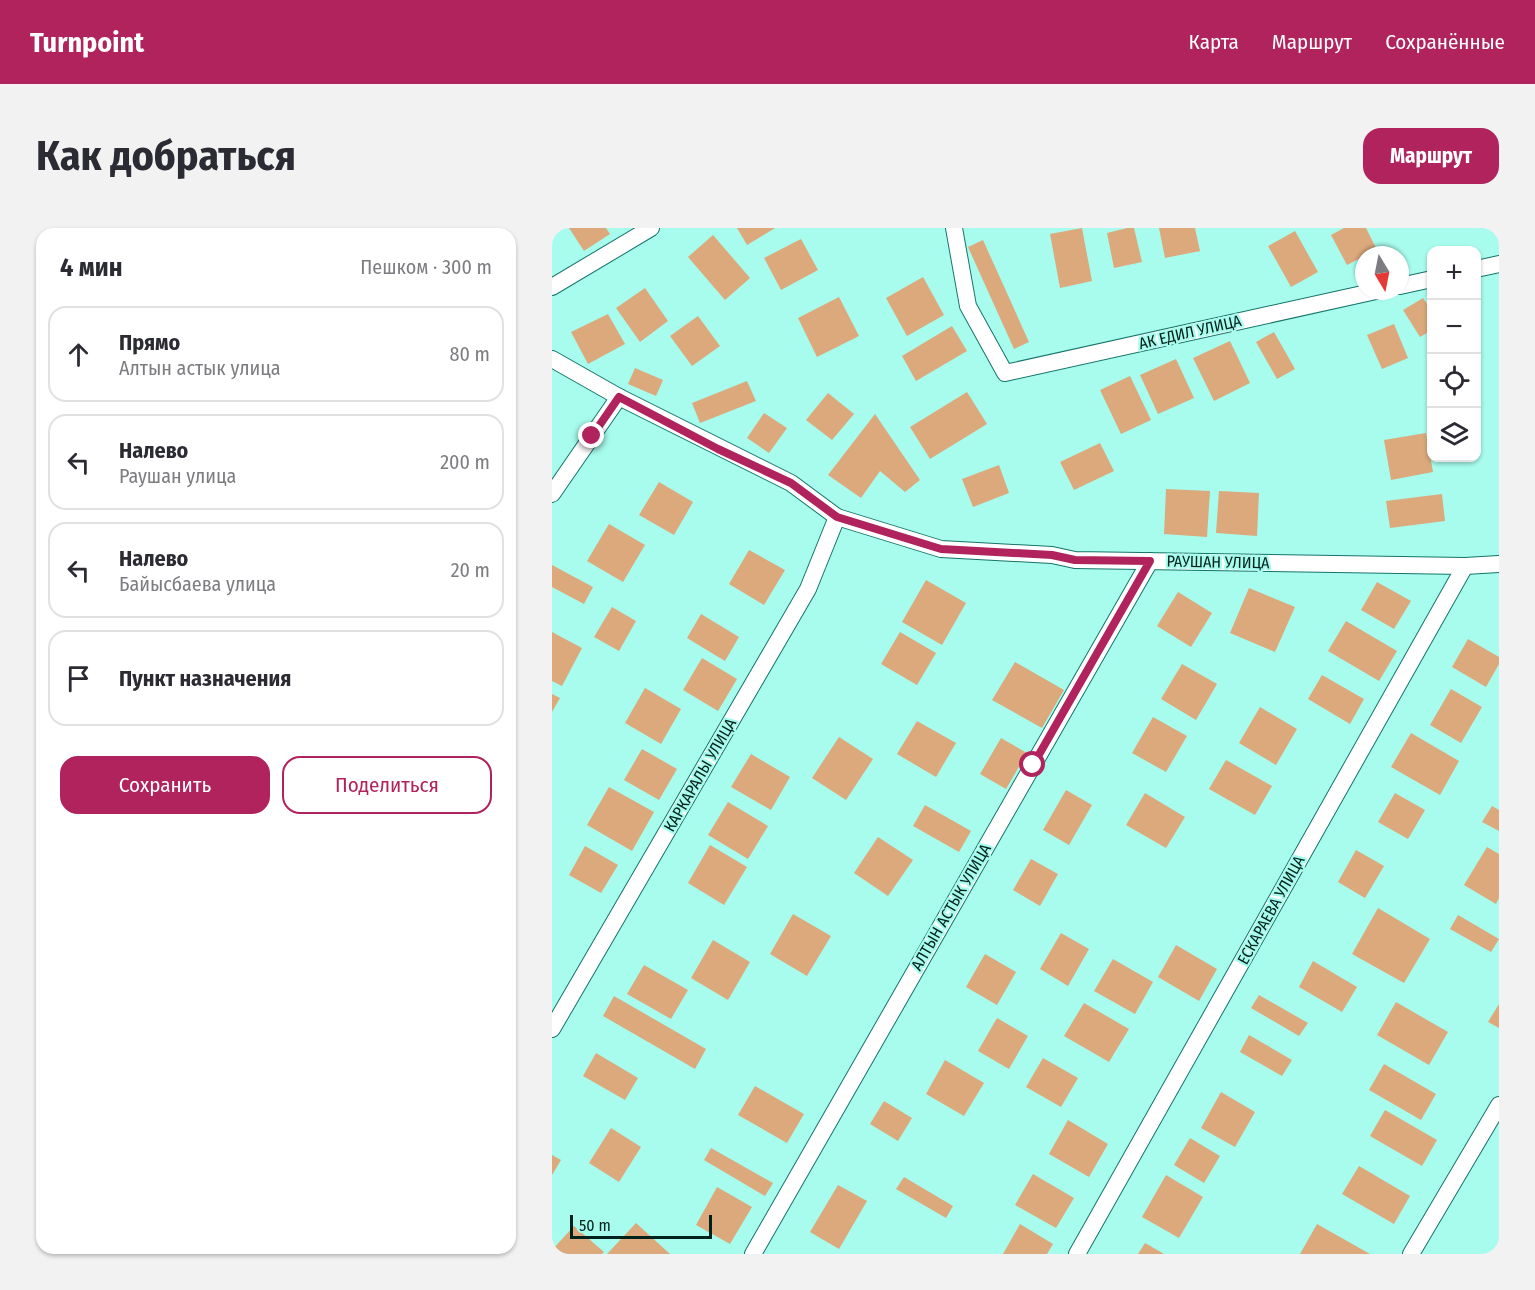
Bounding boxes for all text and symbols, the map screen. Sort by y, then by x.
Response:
text: Turnpoint [30,26,144,59]
text: Карта [1189,29,1239,55]
text: Маршрут [1272,29,1352,55]
text: Сохранённые [1385,29,1505,55]
button: Маршрут [1363,128,1499,184]
text: Как добраться [36,131,296,181]
north arrow [1355,246,1409,300]
map controls [1427,246,1481,462]
button: + [1427,246,1481,300]
text: 4 мин [60,252,122,283]
text: Пешком · 300 m [360,255,492,279]
button: − [1427,300,1481,354]
street label: АК ЕДИЛ УЛИЦА [1137,311,1244,353]
text: Прямо [119,329,180,356]
icon: ahead [62,338,95,371]
text: 80 m [450,342,490,366]
button: locate [1427,354,1481,408]
text: Алтын астык улица [119,356,281,380]
button: layers [1427,408,1481,462]
route end [578,422,604,448]
text: Налево [119,437,188,464]
icon: left [62,446,95,479]
text: 200 m [440,450,490,474]
text: Раушан улица [119,464,236,488]
text: Налево [119,545,188,572]
street label: РАУШАН УЛИЦА [1166,552,1270,572]
icon: left [62,554,95,587]
text: 20 m [451,558,490,582]
text: Байысбаева улица [119,572,276,596]
icon: arrive [62,662,95,695]
text: Пункт назначения [119,665,291,692]
street label: КАРКАРАЛЫ УЛИЦА [660,714,740,835]
route start [1019,751,1045,777]
button: Сохранить [60,756,270,814]
button: Поделиться [282,756,492,814]
street label: АЛТЫН АСТЫК УЛИЦА [907,840,995,974]
street label: ЕСКАРАЕВА УЛИЦА [1233,852,1309,968]
scale bar [570,1212,712,1240]
text: 50 m [579,1216,611,1235]

